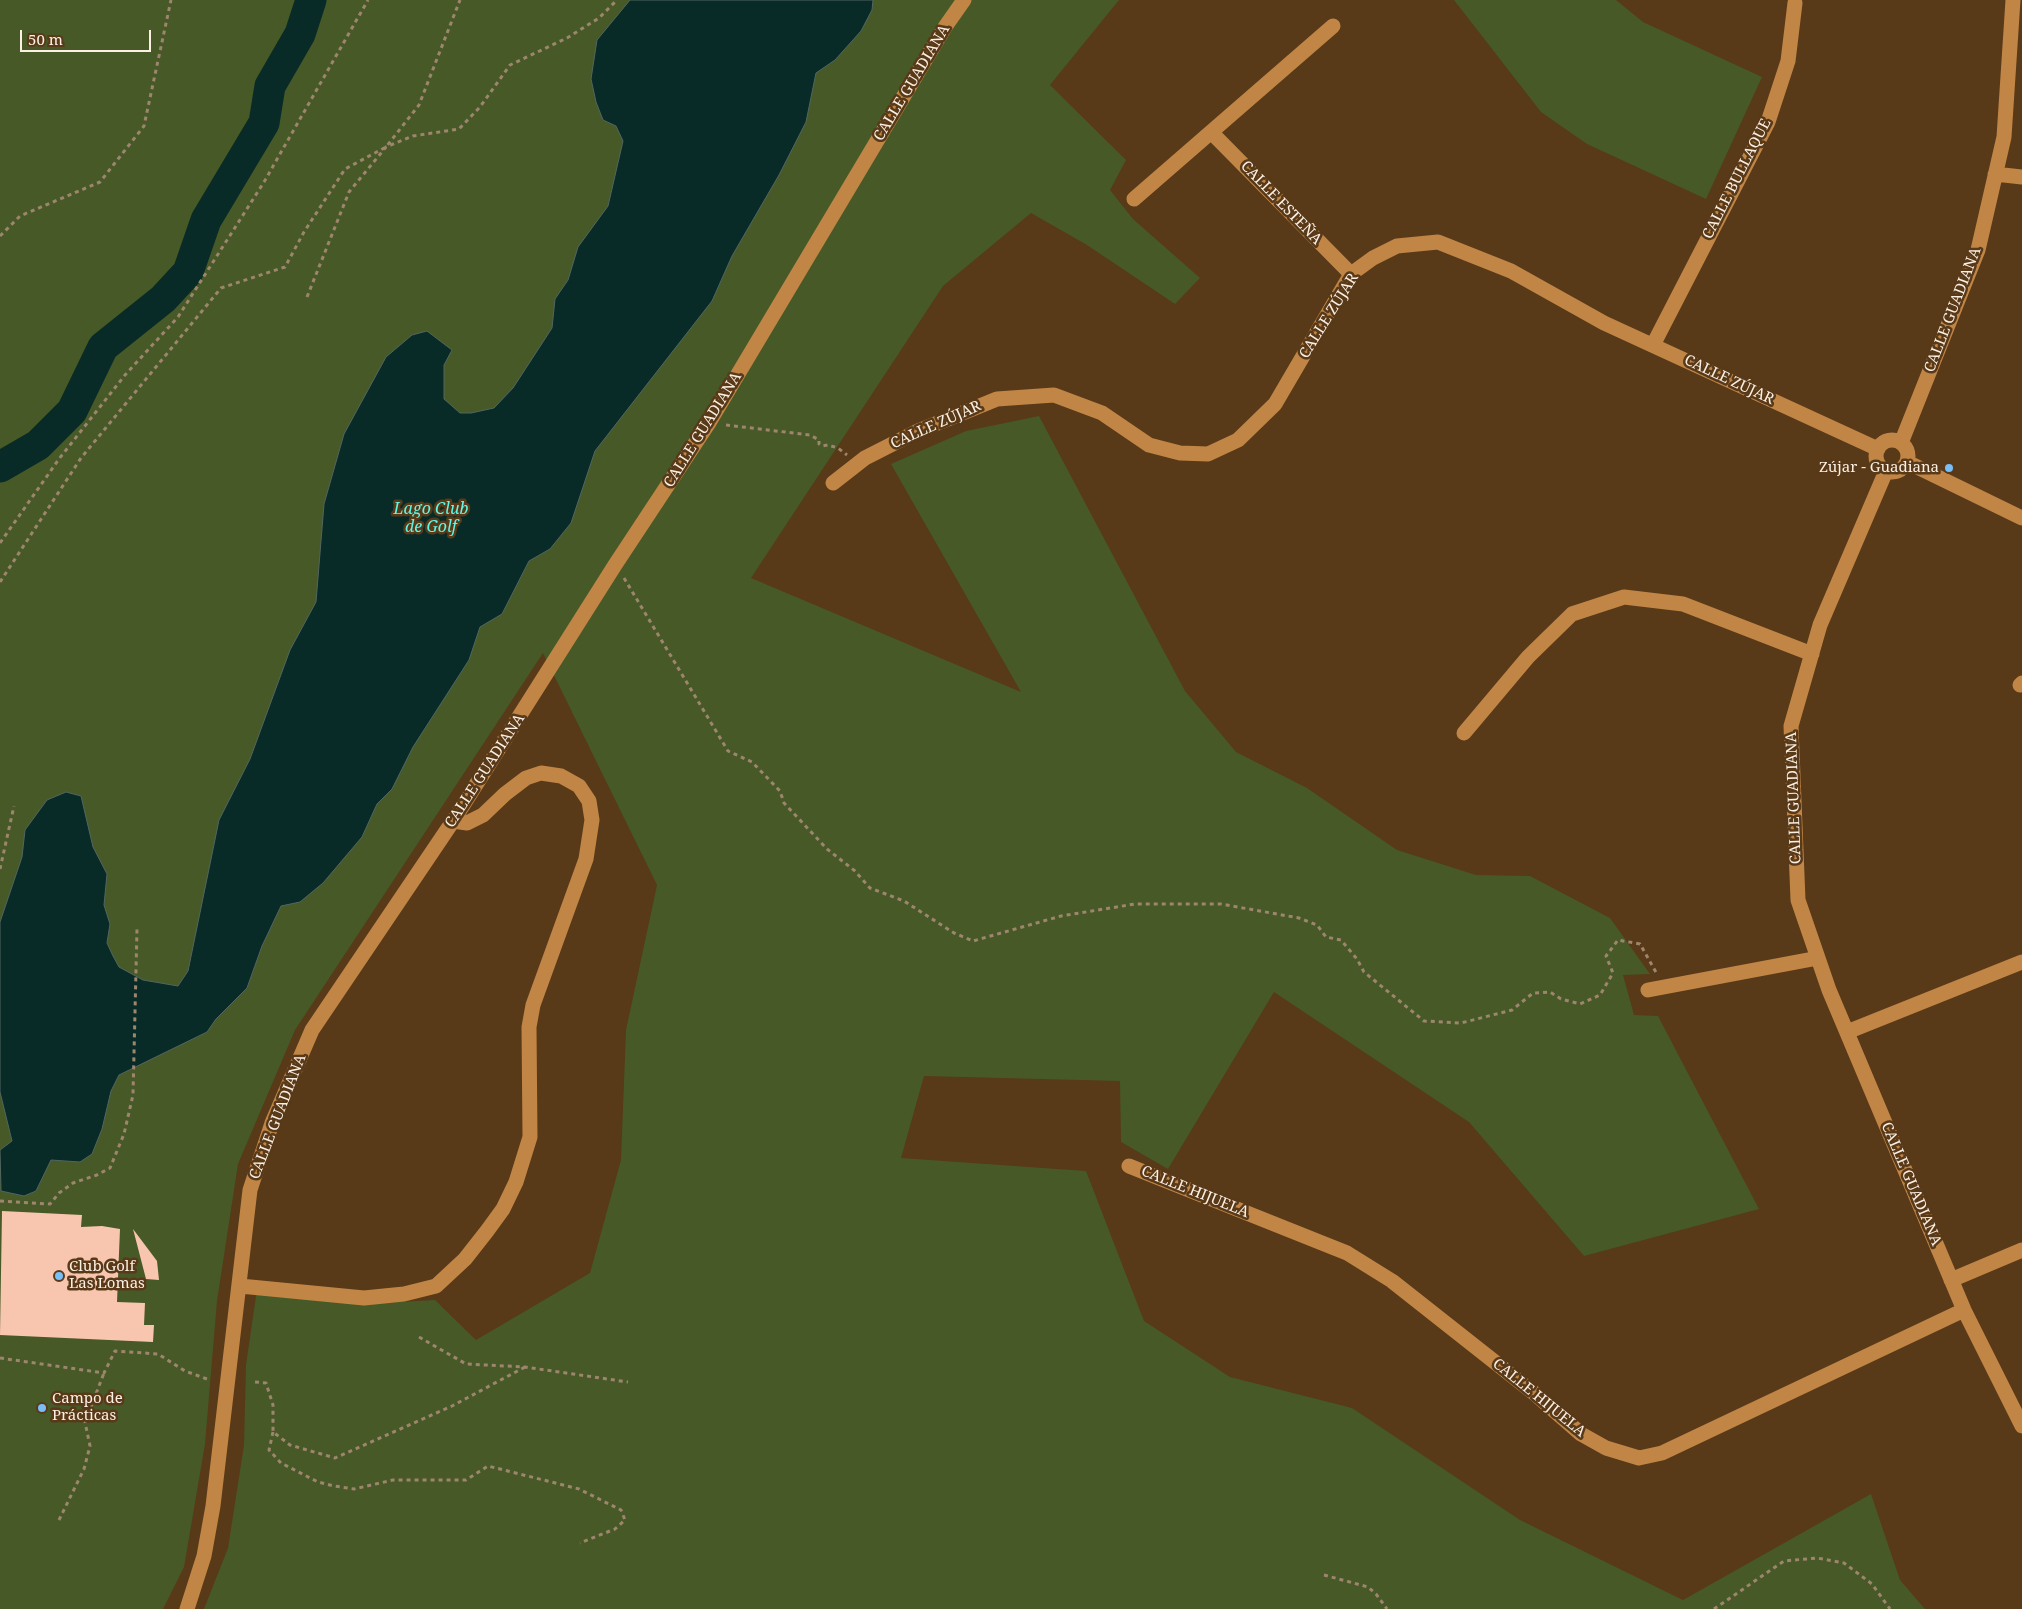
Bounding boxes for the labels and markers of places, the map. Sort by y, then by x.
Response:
place label: Zújar - Guadiana [1819,459,1939,477]
marker: Zújar - Guadiana [1943,462,1955,474]
place label: Club Golf Las Lomas [69,1258,145,1293]
marker: Club Golf Las Lomas [53,1270,65,1282]
place label: Campo de Prácticas [52,1390,123,1425]
marker: Campo de Prácticas [36,1402,48,1414]

